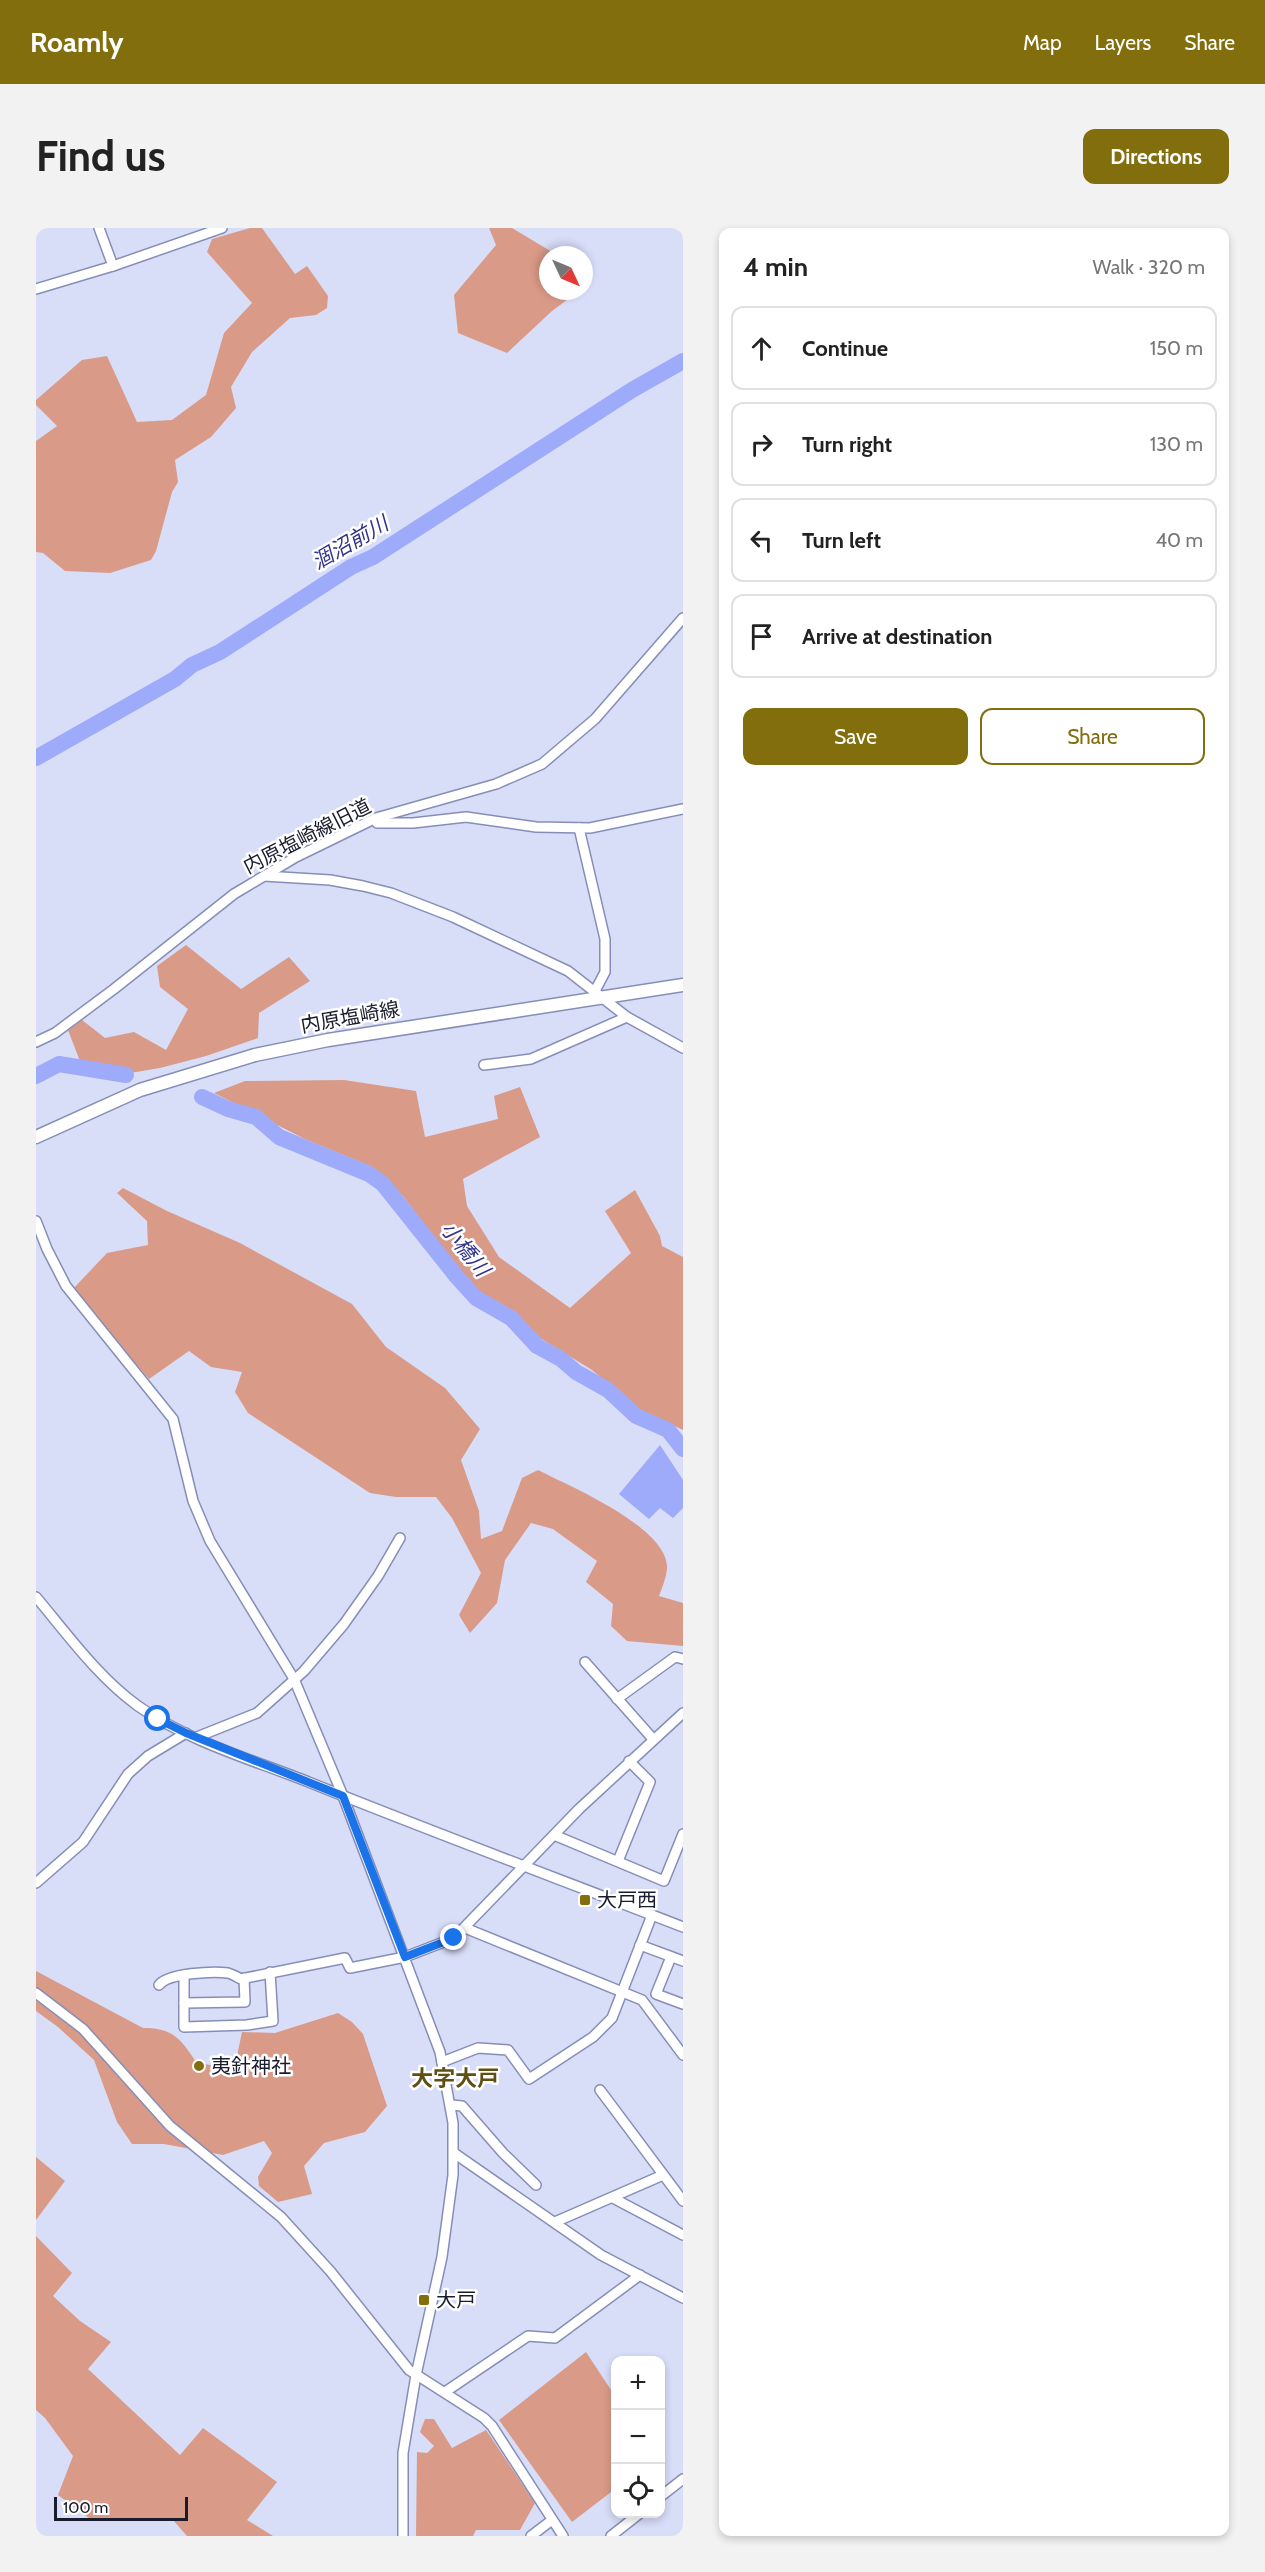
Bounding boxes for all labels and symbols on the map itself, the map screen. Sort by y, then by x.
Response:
north arrow [539,246,593,300]
water label: 涸沼前川 [307,510,394,574]
street label: 内原塩崎線旧道 [239,794,375,878]
street label: 内原塩崎線 [299,996,401,1038]
water label: 小橋川 [436,1216,496,1283]
route start [144,1705,170,1731]
place label: 大戸西 [597,1888,657,1912]
marker: 大戸西 [578,1893,592,1907]
route end [440,1924,466,1950]
place label: 夷針神社 [211,2054,291,2078]
marker: 夷針神社 [192,2059,206,2073]
district label: 大字大戸 [411,2065,499,2092]
place label: 大戸 [436,2288,476,2312]
marker: 大戸 [417,2293,431,2307]
scale bar [54,2494,188,2522]

